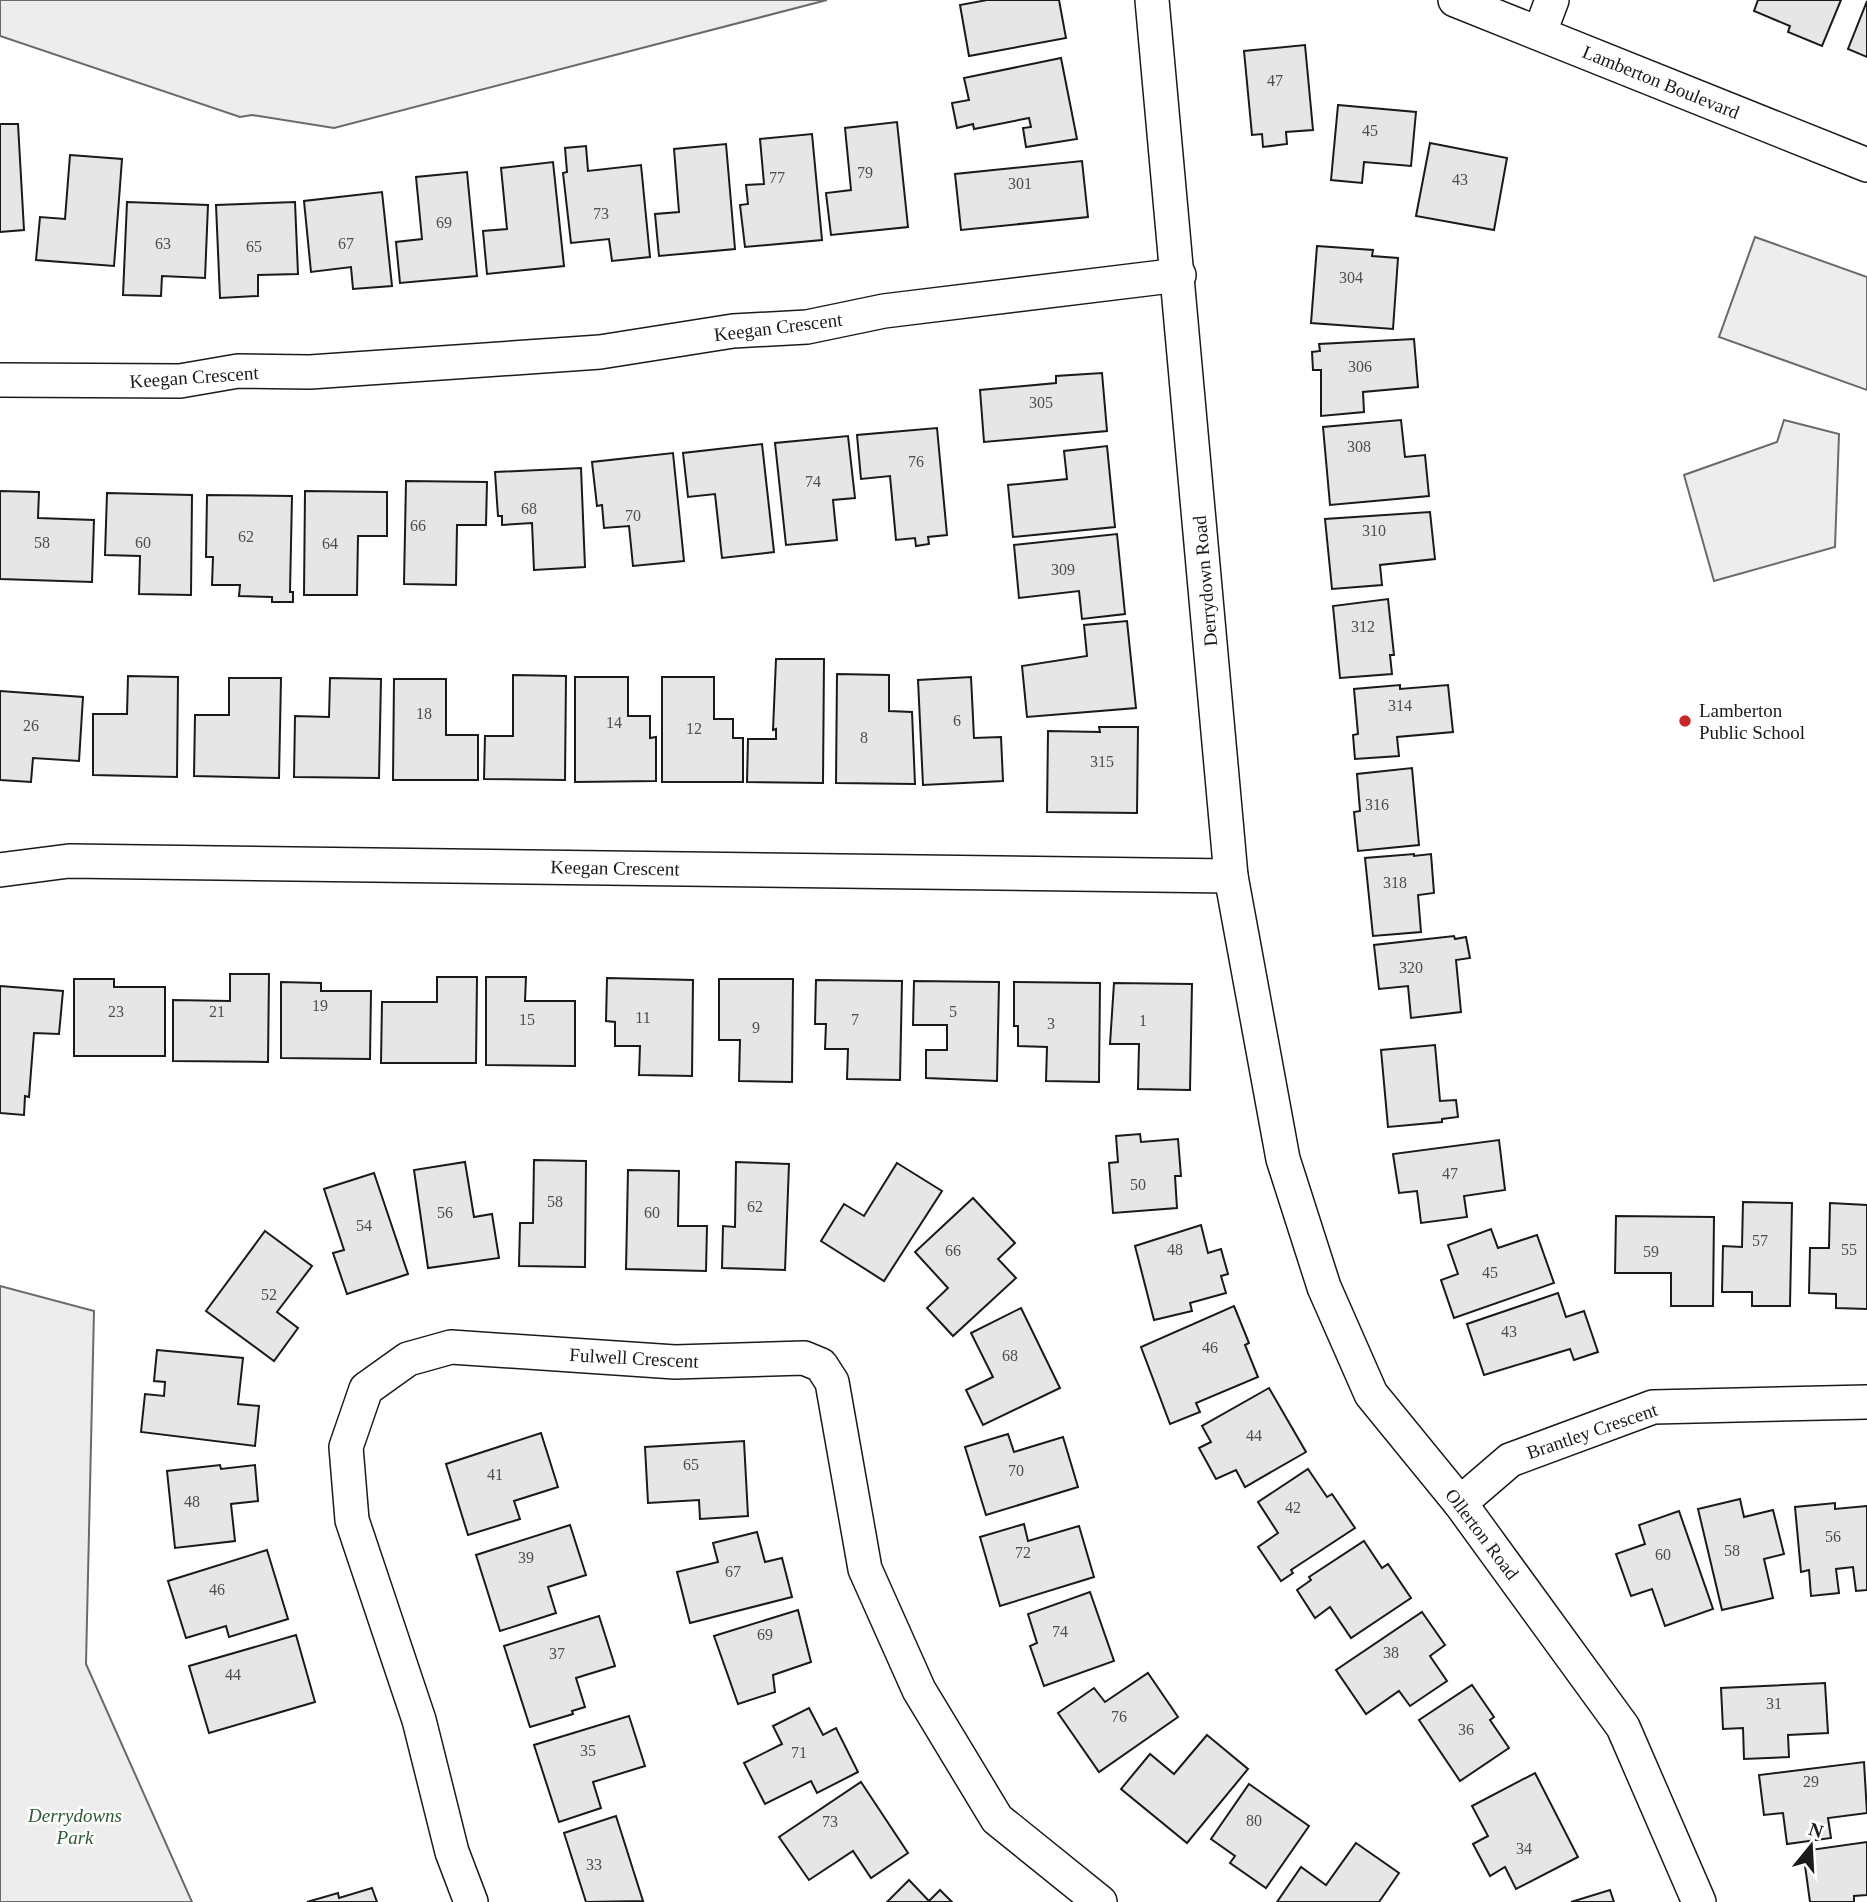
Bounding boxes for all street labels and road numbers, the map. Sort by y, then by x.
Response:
street label: Lamberton Boulevard [1580,41,1743,123]
street label: Keegan Crescent [713,309,844,345]
street label: Keegan Crescent [129,362,260,392]
street label: Derrydown Road [1189,514,1221,647]
street label: Keegan Crescent [550,856,681,880]
street label: Fulwell Crescent [569,1344,700,1372]
street label: Brantley Crescent [1524,1399,1661,1463]
street label: Ollerton Road [1441,1484,1523,1584]

